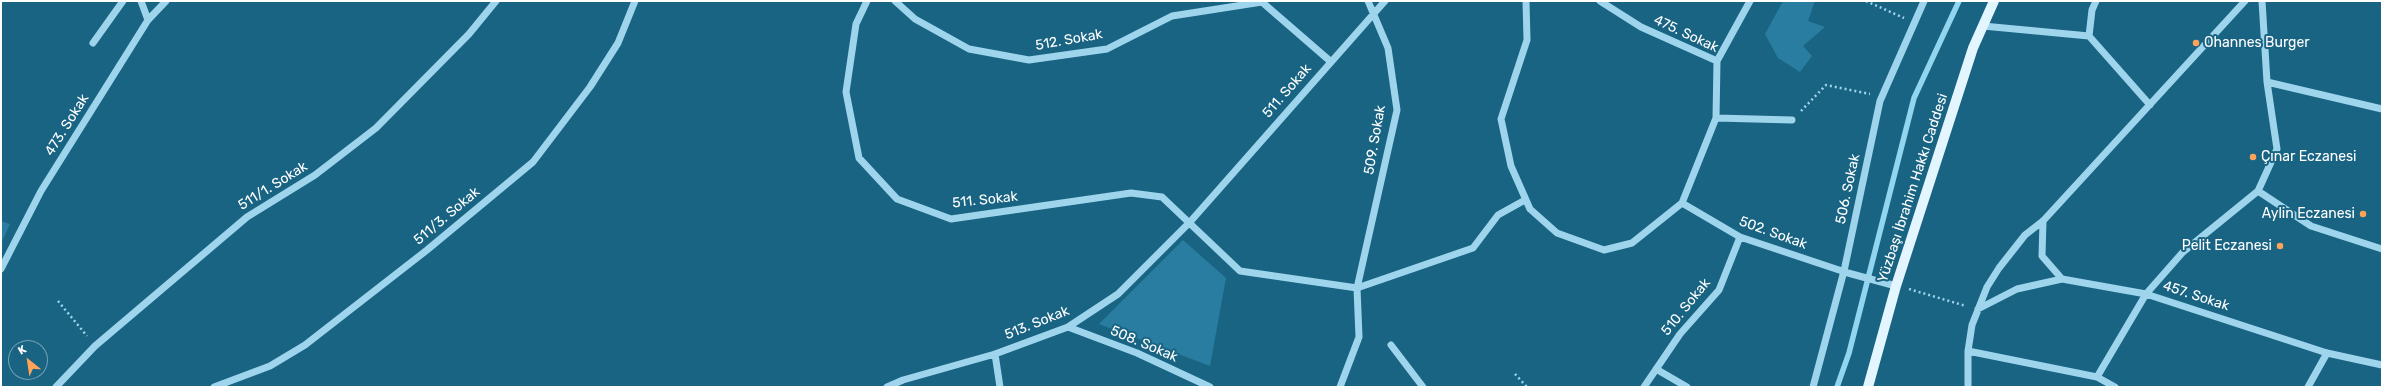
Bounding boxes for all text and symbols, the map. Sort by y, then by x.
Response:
street label: 475. Sokak [1651,12,1721,56]
street label: 512. Sokak [1034,26,1104,54]
place label: Ohannes Burger [2204,35,2310,51]
marker: Ohannes Burger [2191,38,2201,48]
street label: 511. Sokak [1259,61,1315,121]
street label: 473. Sokak [41,91,93,159]
street label: Yüzbaşı İbrahim Hakkı Caddesi [1874,91,1952,285]
street label: 509. Sokak [1361,104,1389,176]
place label: Çınar Eczanesi [2261,149,2357,165]
street label: 506. Sokak [1832,152,1864,226]
marker: Çınar Eczanesi [2248,152,2258,162]
street label: 511/1. Sokak [235,158,311,214]
street label: 511/3. Sokak [411,184,483,248]
street label: 511. Sokak [951,188,1019,212]
place label: Aylin Eczanesi [2262,206,2355,222]
marker: Aylin Eczanesi [2358,209,2368,219]
street label: 502. Sokak [1737,213,1809,253]
place label: Pelit Eczanesi [2182,238,2272,254]
marker: Pelit Eczanesi [2275,241,2285,251]
street label: 510. Sokak [1658,275,1714,339]
street label: 457. Sokak [2161,277,2231,315]
street label: 513. Sokak [1002,302,1072,344]
street label: 508. Sokak [1108,322,1180,366]
north arrow [8,340,48,380]
text: K [16,343,29,357]

